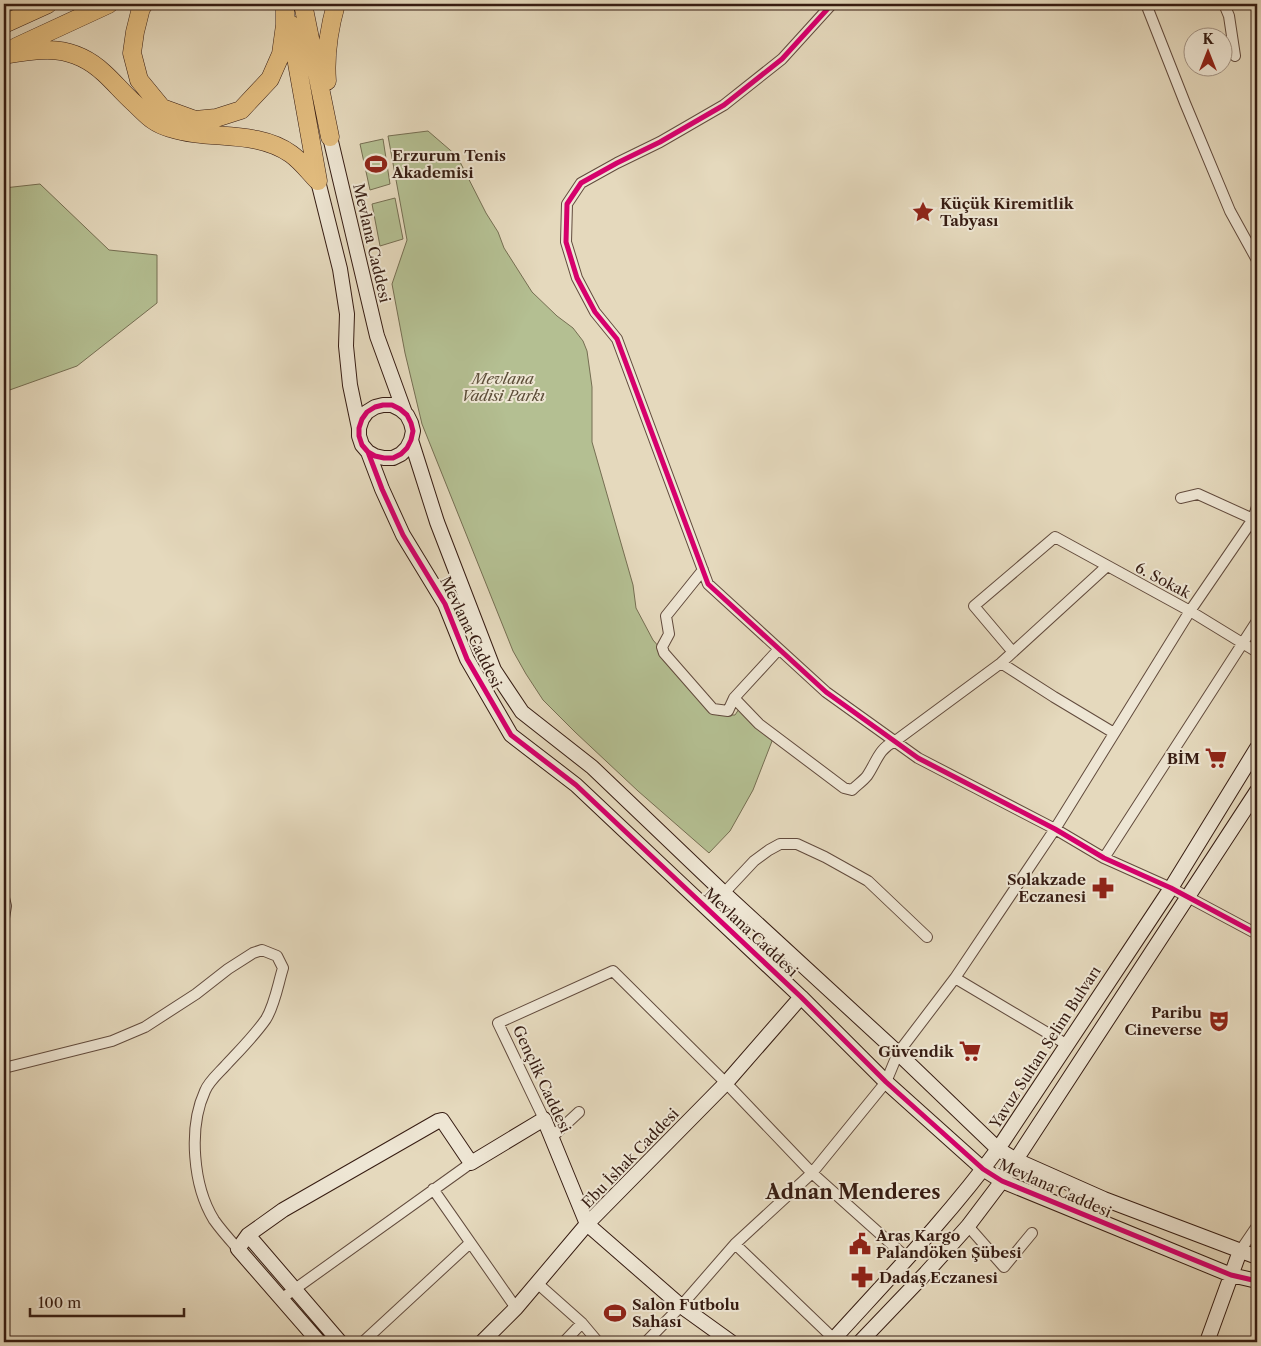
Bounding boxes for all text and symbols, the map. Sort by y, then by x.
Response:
north arrow [1184,28,1234,78]
text: K [1202,30,1214,48]
place label: Erzurum Tenis Akademisi [391,146,506,182]
sports icon: Erzurum Tenis Akademisi [363,151,389,177]
street label: Mevlana Caddesi [349,182,395,305]
place label: Küçük Kiremitlik Tabyası [940,194,1075,230]
place icon: Küçük Kiremitlik Tabyası [910,199,936,225]
park label: Mevlana Vadisi Parkı [461,369,545,405]
street label: 6. Sokak [1132,558,1195,603]
street label: Mevlana Caddesi [436,573,506,691]
supermarket icon: BİM [1203,745,1229,771]
place label: BİM [1167,749,1200,768]
place label: Solakzade Eczanesi [1007,870,1087,906]
pharmacy icon: Solakzade Eczanesi [1090,875,1116,901]
street label: Mevlana Caddesi [700,884,802,981]
street label: Yavuz Sultan Selim Bulvarı [985,962,1105,1133]
place label: Paribu Cineverse [1125,1003,1202,1039]
theatre icon: Paribu Cineverse [1206,1008,1232,1034]
street label: Gençlik Caddesi [509,1022,575,1136]
supermarket icon: Güvendik [957,1038,983,1064]
place label: Güvendik [878,1042,955,1061]
street label: Ebu İshak Caddesi [577,1104,683,1212]
street label: Mevlana Caddesi [996,1155,1115,1222]
district label: Adnan Menderes [765,1180,941,1204]
place label: Aras Kargo Palandöken Şübesi [875,1226,1022,1262]
public building icon: Aras Kargo Palandöken Şübesi [847,1231,873,1257]
pharmacy icon: Dadaş Eczanesi [849,1264,875,1290]
place label: Dadaş Eczanesi [879,1268,999,1287]
scale bar [30,1286,184,1318]
text: 100 m [38,1293,81,1312]
place label: Salon Futbolu Sahası [632,1295,740,1331]
sports icon: Salon Futbolu Sahası [602,1300,628,1326]

